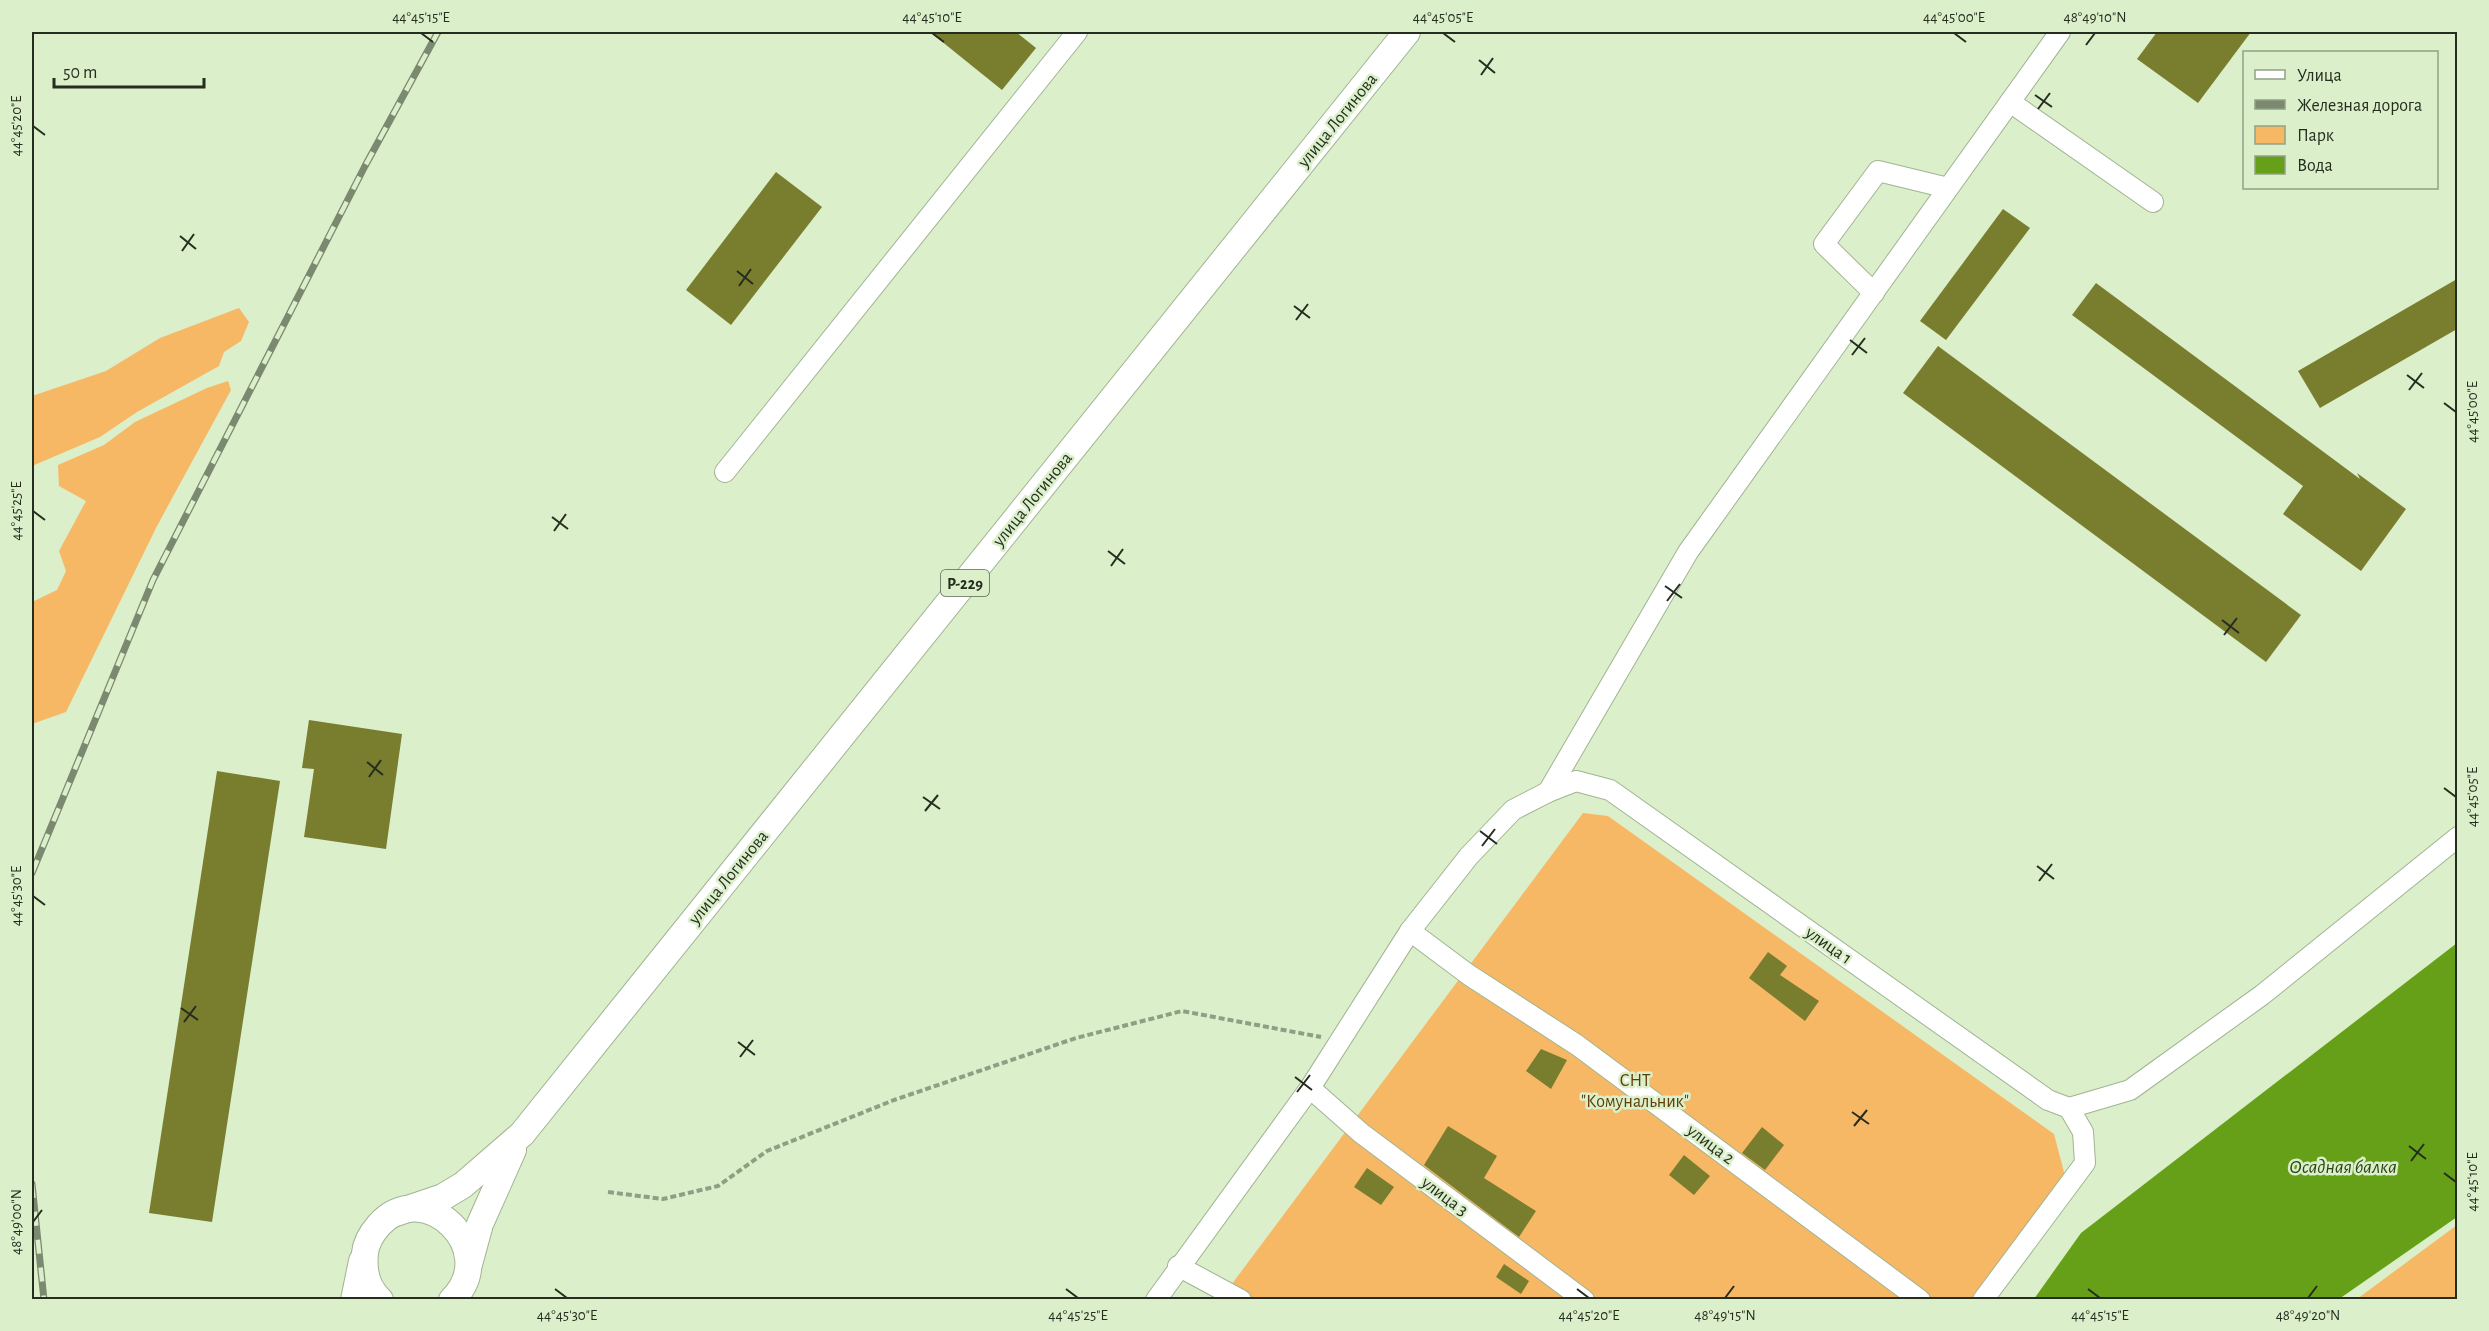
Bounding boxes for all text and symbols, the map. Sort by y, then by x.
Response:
text: 44°45'15"E [392,10,450,25]
text: 44°45'10"E [902,10,962,25]
text: 44°45'05"E [1413,10,1473,25]
text: 44°45'00"E [1923,10,1985,25]
text: 48°49'10"N [2063,10,2127,25]
scale bar [54,51,204,89]
legend [2243,51,2438,189]
text: 50 m [63,64,97,82]
text: Улица [2297,67,2342,85]
street label: улица Логинова [1294,70,1381,172]
text: 44°45'20"E [9,96,24,156]
text: Железная дорога [2297,97,2422,115]
text: Парк [2297,127,2335,145]
text: Вода [2297,157,2333,175]
text: 44°45'00"E [2465,381,2480,443]
street label: улица Логинова [989,449,1076,551]
text: 44°45'25"E [9,481,24,541]
road number: Р-229 [941,570,989,596]
text: 44°45'05"E [2465,767,2480,827]
street label: улица Логинова [685,827,772,929]
text: 44°45'30"E [9,866,24,926]
street label: улица 1 [1801,923,1855,968]
park label: СНТ "Комунальник" [1581,1072,1689,1111]
street label: улица 2 [1683,1121,1737,1168]
text: 44°45'10"E [2465,1152,2480,1212]
water label: Осадная балка [2289,1157,2397,1177]
street label: улица 3 [1417,1173,1471,1220]
text: 48°49'00"N [9,1189,24,1255]
text: 44°45'30"E [537,1308,597,1323]
text: 44°45'25"E [1048,1308,1108,1323]
text: 44°45'20"E [1559,1308,1619,1323]
text: 48°49'15"N [1694,1308,1756,1323]
text: 44°45'15"E [2071,1308,2129,1323]
text: 48°49'20"N [2276,1308,2340,1323]

